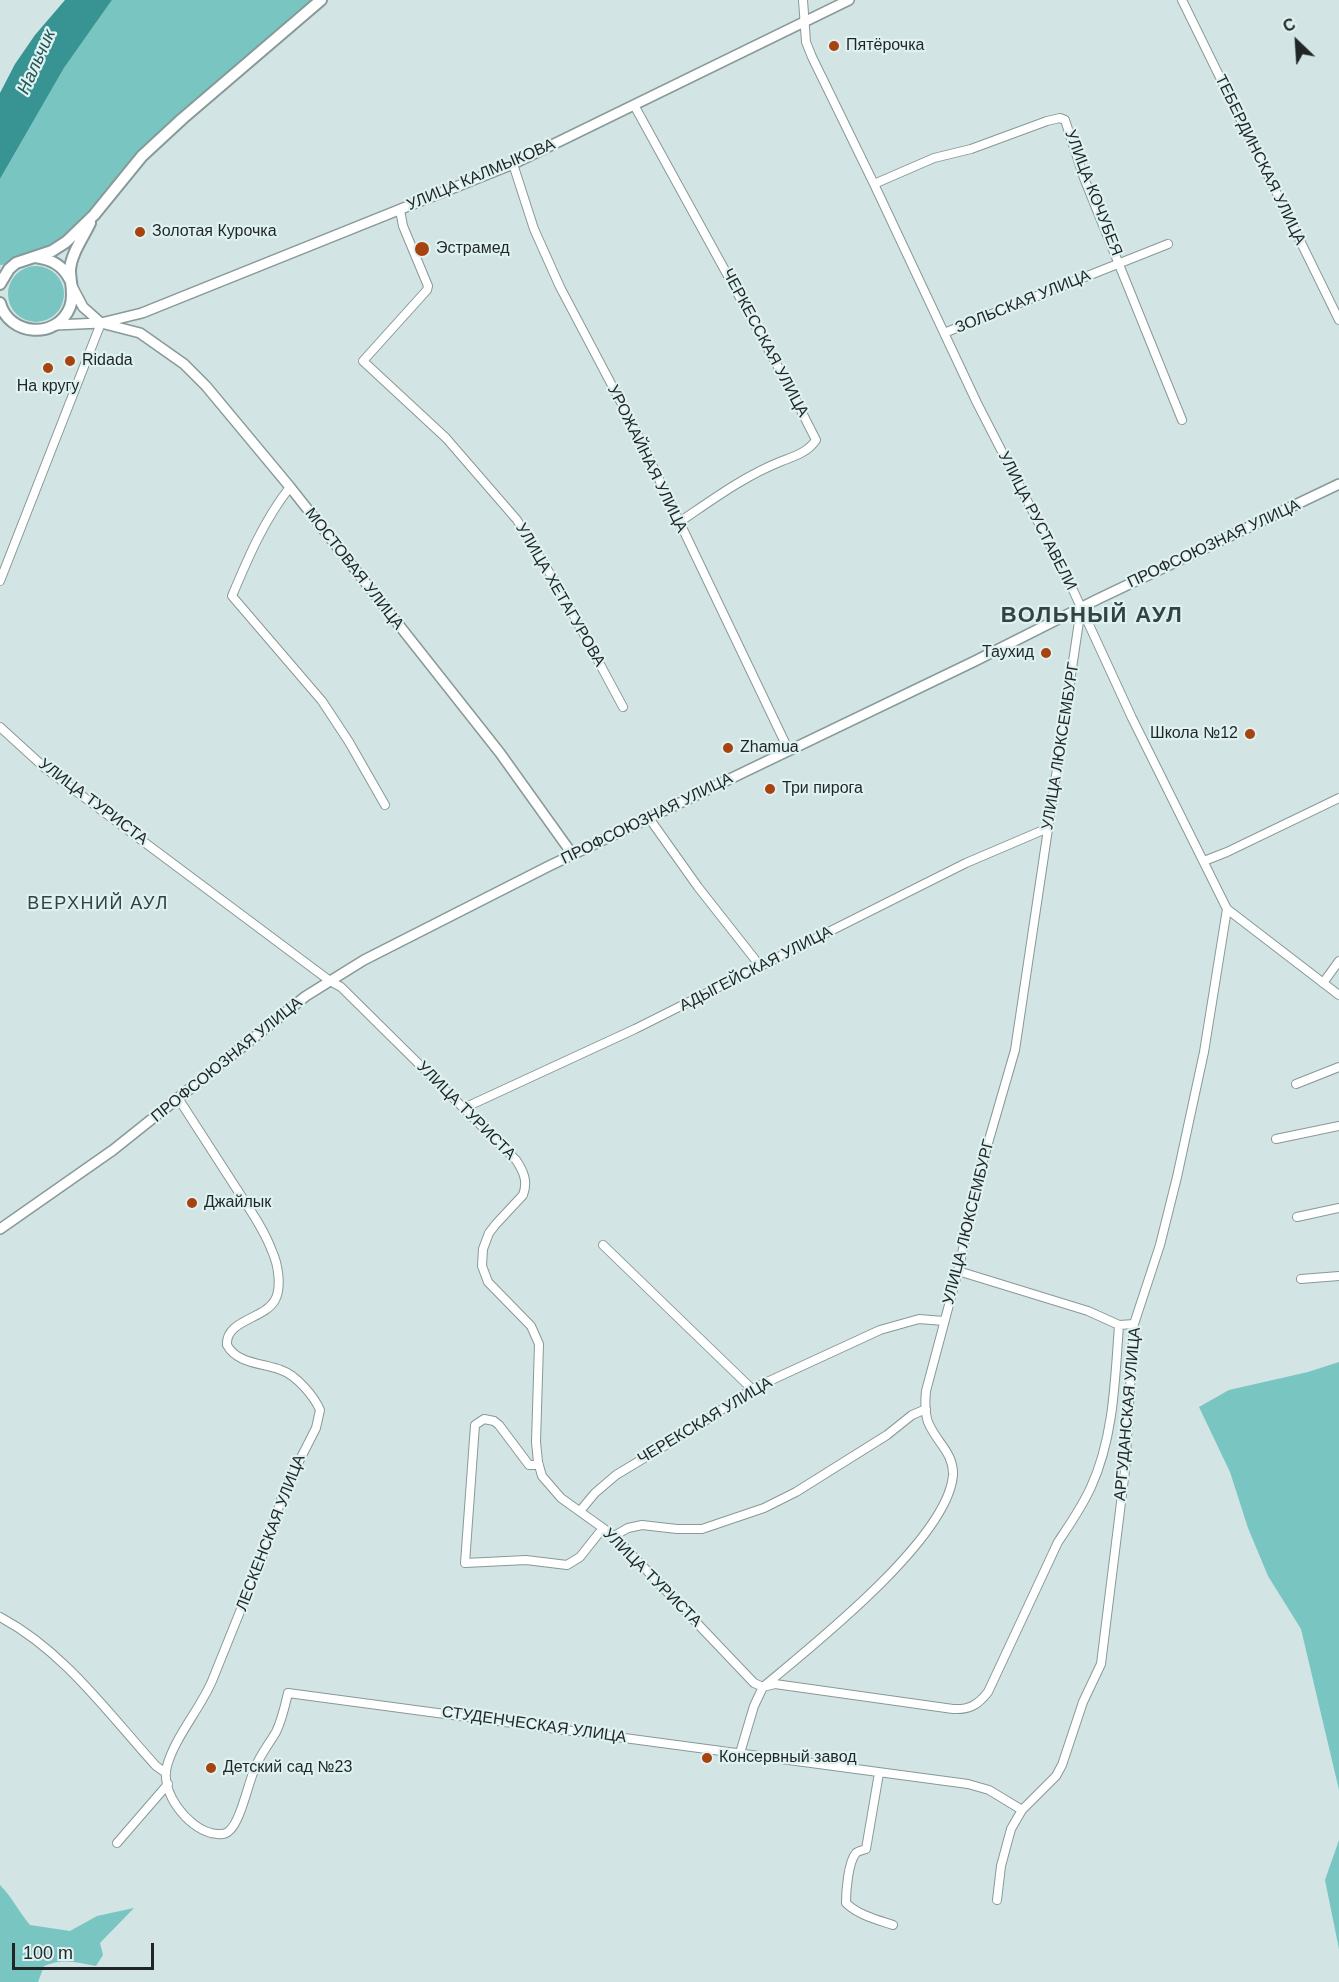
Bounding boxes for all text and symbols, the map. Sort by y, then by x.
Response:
north arrow [1267,12,1327,72]
text: С [1280,15,1298,35]
water label: Нальчик [13,26,61,98]
place label: Пятёрочка [846,36,924,56]
marker: Пятёрочка [827,39,841,53]
street label: ТЕБЕРДИНСКАЯ УЛИЦА [1210,72,1310,248]
street label: УЛИЦА КОЧУБЕЯ [1060,127,1126,259]
street label: УЛИЦА КАЛМЫКОВА [404,135,558,215]
place label: Золотая Курочка [152,222,277,242]
marker: Золотая Курочка [133,225,147,239]
place label: Эстрамед [436,239,510,259]
marker: Эстрамед [413,240,431,258]
street label: ЧЕРКЕССКАЯ УЛИЦА [718,266,812,420]
street label: ЗОЛЬСКАЯ УЛИЦА [953,266,1093,338]
place label: Ridada [82,351,133,371]
marker: Ridada [63,354,77,368]
marker: На кругу [41,361,55,375]
place label: На кругу [17,377,79,397]
street label: УРОЖАЙНАЯ УЛИЦА [603,382,691,536]
street label: УЛИЦА РУСТАВЕЛИ [994,448,1080,594]
street label: ПРОФСОЮЗНАЯ УЛИЦА [1125,496,1303,592]
street label: МОСТОВАЯ УЛИЦА [300,504,408,634]
street label: УЛИЦА ХЕТАГУРОВА [511,520,609,670]
district label: ВОЛЬНЫЙ АУЛ [1001,603,1183,629]
place label: Таухид [982,643,1034,663]
marker: Таухид [1039,646,1053,660]
street label: УЛИЦА ЛЮКСЕМБУРГ [1038,661,1084,831]
place label: Школа №12 [1150,724,1238,744]
marker: Школа №12 [1243,727,1257,741]
place label: Zhamua [740,738,799,758]
marker: Zhamua [721,741,735,755]
street label: УЛИЦА ТУРИСТА [35,755,151,849]
street label: ПРОФСОЮЗНАЯ УЛИЦА [558,769,736,869]
place label: Три пирога [782,779,863,799]
marker: Три пирога [763,782,777,796]
district label: ВЕРХНИЙ АУЛ [27,893,169,915]
street label: АДЫГЕЙСКАЯ УЛИЦА [676,922,836,1016]
street label: ПРОФСОЮЗНАЯ УЛИЦА [148,993,306,1127]
street label: УЛИЦА ТУРИСТА [413,1058,519,1164]
street label: УЛИЦА ЛЮКСЕМБУРГ [939,1137,999,1307]
place label: Джайлык [204,1193,271,1213]
marker: Джайлык [185,1196,199,1210]
street label: АРГУДАНСКАЯ УЛИЦА [1111,1326,1145,1502]
street label: ЧЕРЕКСКАЯ УЛИЦА [634,1373,776,1469]
street label: ЛЕСКЕНСКАЯ УЛИЦА [232,1452,310,1614]
street label: УЛИЦА ТУРИСТА [599,1525,705,1631]
street label: СТУДЕНЧЕСКАЯ УЛИЦА [440,1703,628,1747]
place label: Консервный завод [719,1748,857,1768]
marker: Консервный завод [700,1751,714,1765]
place label: Детский сад №23 [223,1758,352,1778]
marker: Детский сад №23 [204,1761,218,1775]
scale bar [15,1931,158,1969]
text: 100 m [23,1943,73,1963]

